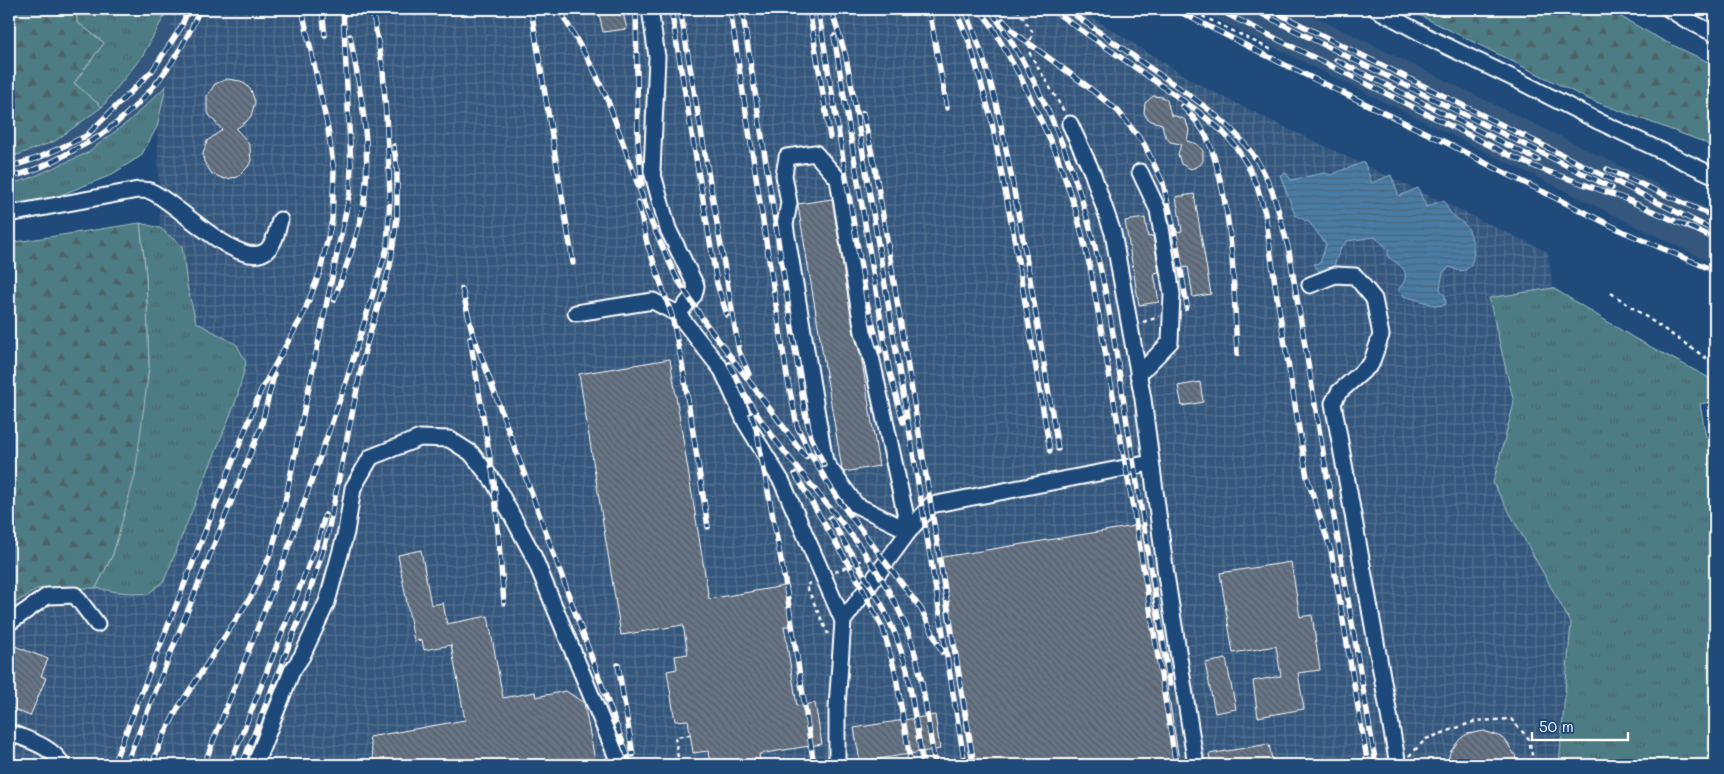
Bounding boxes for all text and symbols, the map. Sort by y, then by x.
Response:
scale bar [1532,709,1628,741]
text: 50 m [1539,716,1574,736]

